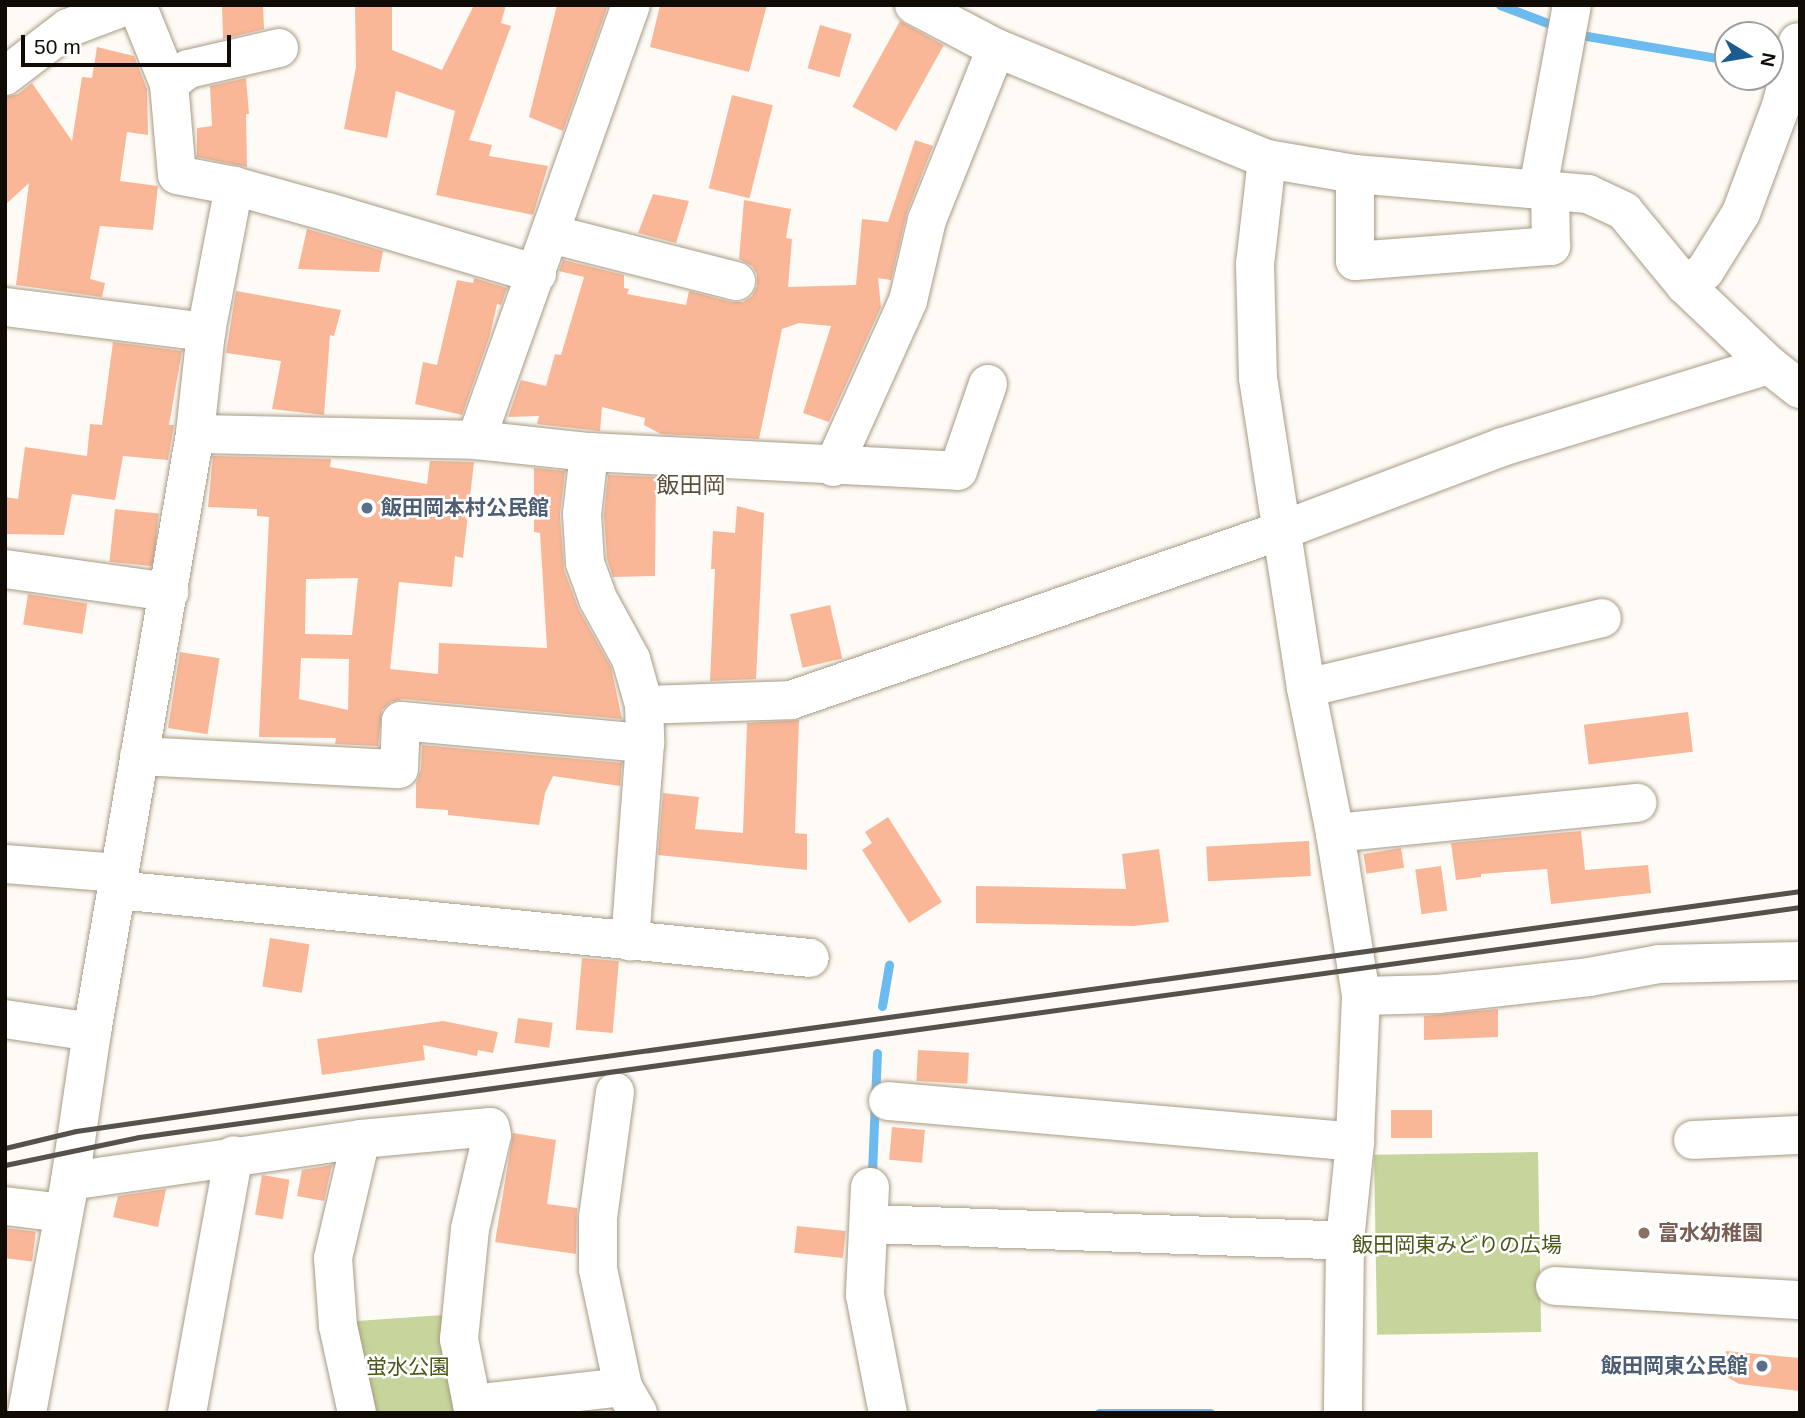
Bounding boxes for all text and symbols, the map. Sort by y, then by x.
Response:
scale bar [24,21,234,65]
north arrow [1714,21,1784,91]
text: 50 m [34,35,81,58]
text: N [1757,51,1780,68]
district label: 飯田岡 [657,471,725,499]
place label: 飯田岡本村公民館 [381,495,549,521]
marker: 飯田岡本村公民館 [359,500,375,516]
place label: 富水幼稚園 [1658,1220,1763,1246]
marker: 富水幼稚園 [1636,1225,1652,1241]
park label: 飯田岡東みどりの広場 [1352,1232,1562,1258]
place label: 飯田岡東公民館 [1601,1353,1748,1379]
park label: 蛍水公園 [366,1354,450,1380]
marker: 飯田岡東公民館 [1754,1358,1770,1374]

